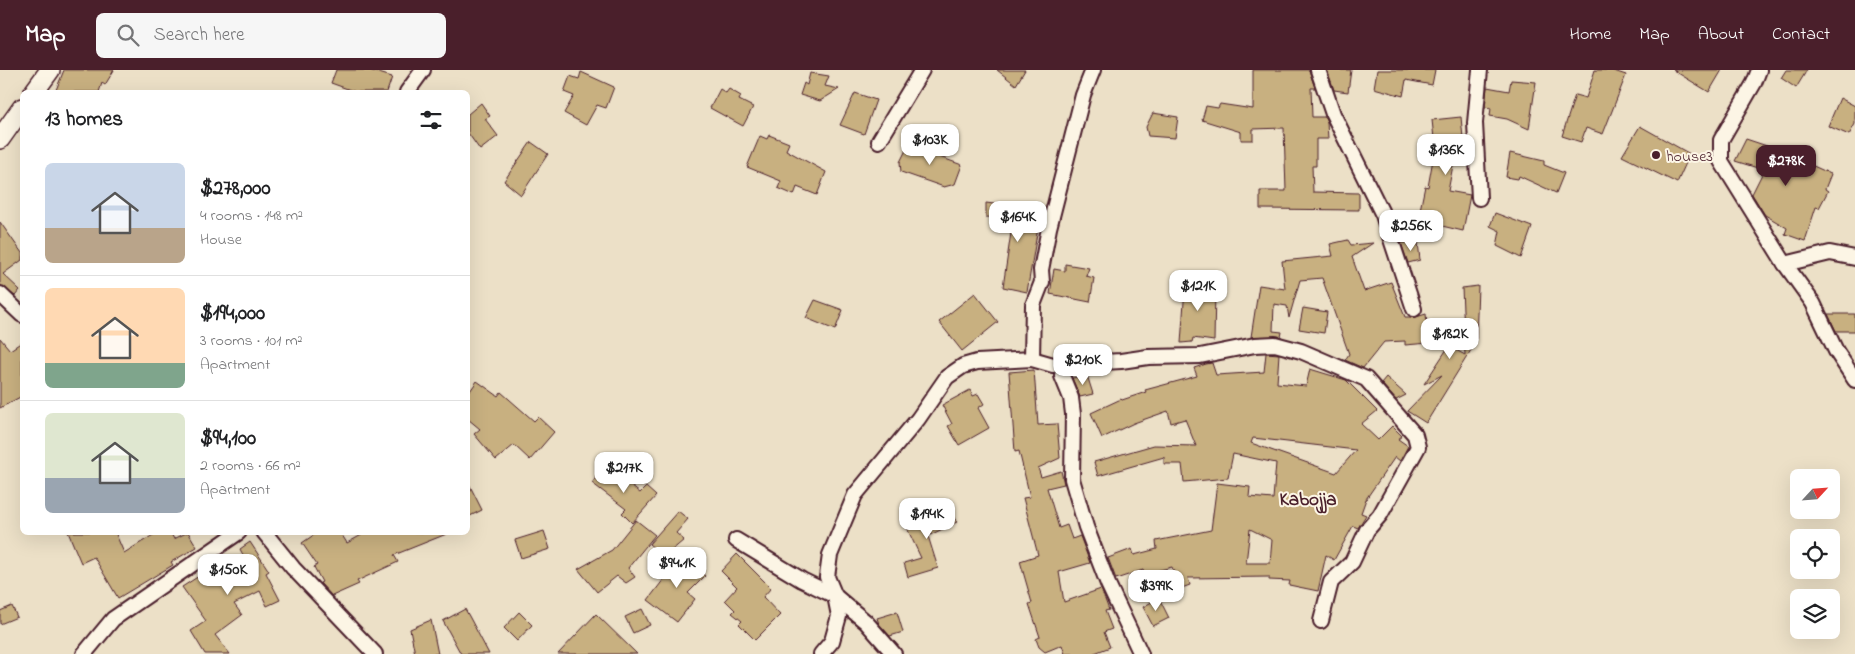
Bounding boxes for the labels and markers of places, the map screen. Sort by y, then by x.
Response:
pin: $103K [895,124,965,166]
pin: $136K [1411,134,1481,176]
pin: $278K [1751,144,1821,187]
place label: house3 [1666,145,1713,169]
marker: house3 [1650,149,1662,161]
pin: $164K [983,200,1053,243]
pin: $256K [1376,210,1446,252]
pin: $121K [1163,270,1233,312]
pin: $182K [1415,318,1485,360]
pin: $210K [1048,344,1118,386]
pin: $217K [589,452,659,494]
pin: $194K [892,498,962,540]
pin: $94.1K [636,546,718,589]
pin: $150K [193,554,263,596]
pin: $399K [1121,570,1191,612]

